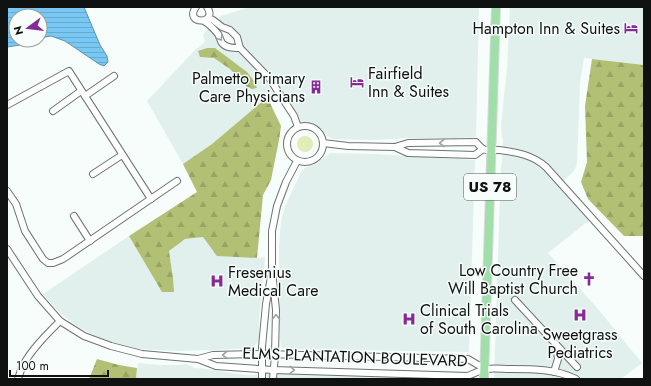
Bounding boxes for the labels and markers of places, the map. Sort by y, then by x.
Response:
place label: Hampton Inn & Suites [473,17,620,40]
hotel icon: Hampton Inn & Suites [623,20,639,36]
place label: Fairfield Inn & Suites [368,62,449,103]
place label: Palmetto Primary Care Physicians [192,67,306,108]
hotel icon: Fairfield Inn & Suites [349,74,365,90]
building icon: Palmetto Primary Care Physicians [308,79,324,95]
place label: Low Country Free Will Baptist Church [448,259,578,300]
place label: Fresenius Medical Care [228,261,318,302]
church icon: Low Country Free Will Baptist Church [581,271,597,287]
hospital icon: Fresenius Medical Care [209,273,225,289]
place label: Clinical Trials of South Carolina [420,299,538,340]
hospital icon: Sweetgrass Pediatrics [572,307,588,323]
hospital icon: Clinical Trials of South Carolina [401,311,417,327]
place label: Sweetgrass Pediatrics [543,323,617,364]

